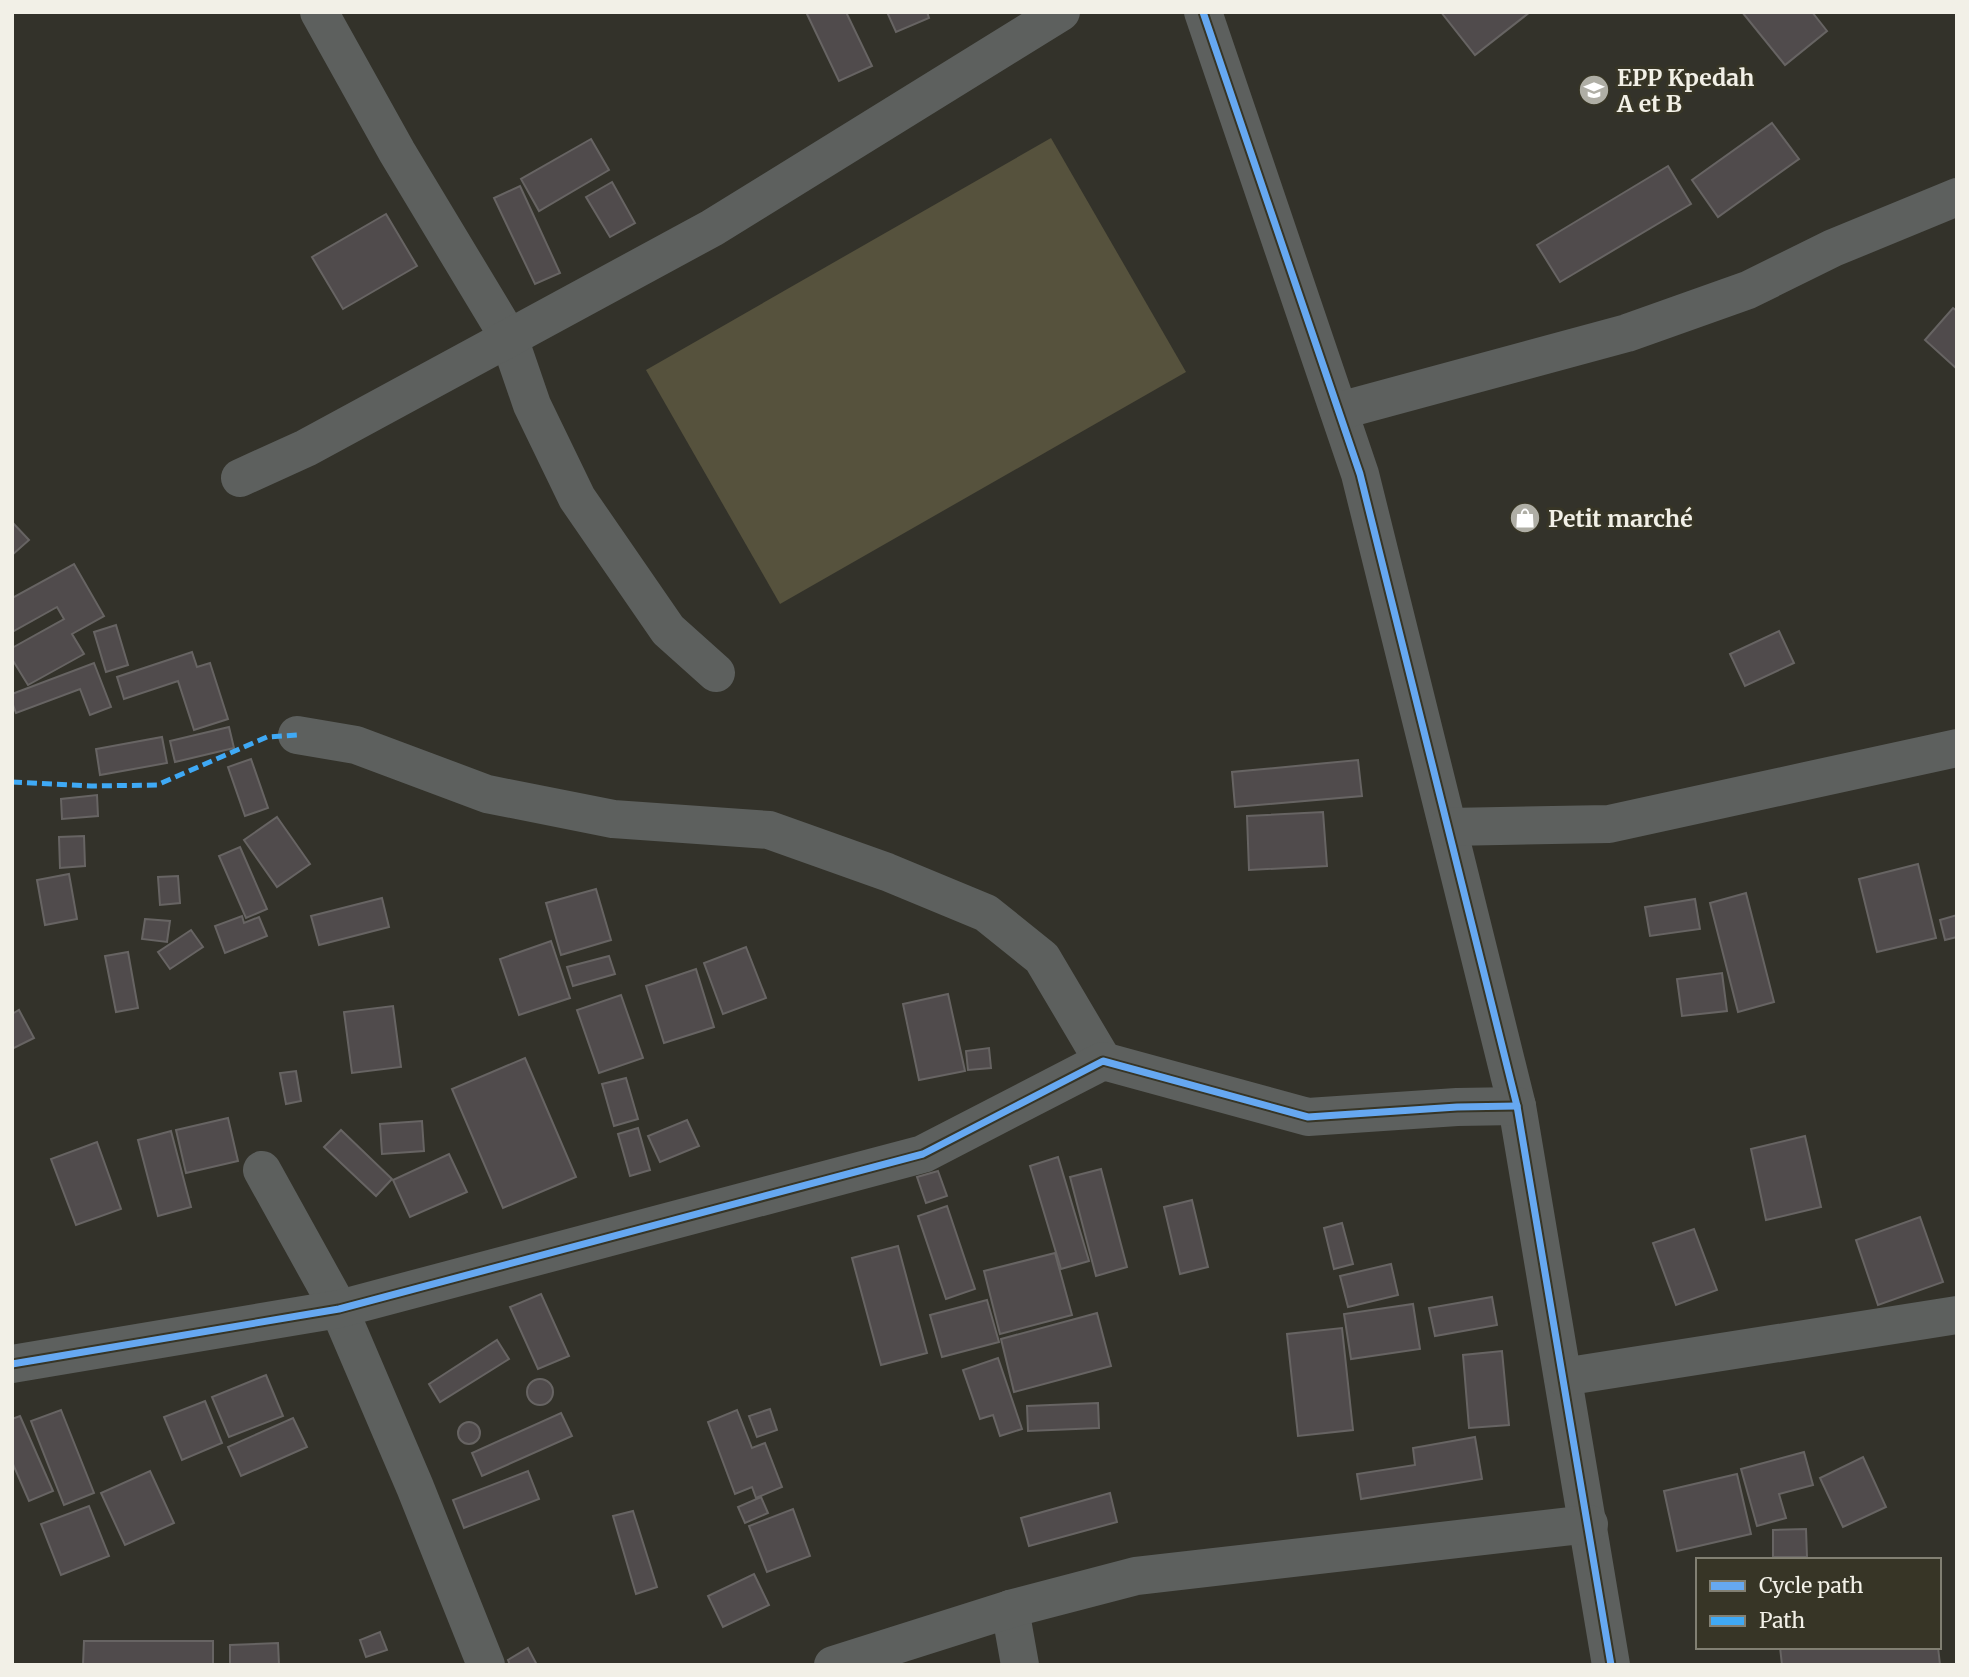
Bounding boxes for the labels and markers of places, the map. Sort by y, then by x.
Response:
place label: EPP Kpedah A et B [1616,63,1754,118]
school or university icon: EPP Kpedah A et B [1577,73,1611,107]
shop icon: Petit marché [1508,501,1542,535]
place label: Petit marché [1548,504,1693,533]

